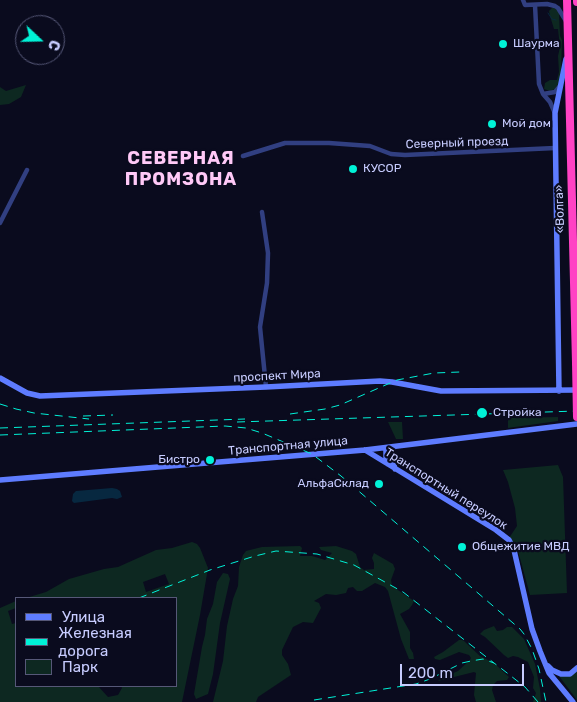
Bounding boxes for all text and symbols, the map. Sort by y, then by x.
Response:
north arrow [15,15,65,65]
place label: Шаурма [513,37,560,51]
text: С [44,38,63,53]
marker: Шаурма [497,38,509,50]
place label: Мой дом [502,117,551,131]
marker: Мой дом [486,118,498,130]
street label: Северный проезд [405,134,509,152]
district label: СЕВЕРНАЯ ПРОМЗОНА [124,148,238,190]
place label: КУСОР [363,162,401,176]
marker: КУСОР [347,163,359,175]
street label: «Волга» [552,185,568,233]
street label: проспект Мира [233,367,321,385]
marker: Стройка [475,406,489,420]
place label: Стройка [493,406,542,420]
street label: Транспортная улица [228,434,348,458]
street label: Транспортный переулок [382,445,510,533]
place label: Бистро [158,453,200,467]
marker: Бистро [204,454,216,466]
place label: АльфаСклад [298,477,369,491]
marker: АльфаСклад [373,478,385,490]
place label: Общежитие МВД [472,540,570,554]
marker: Общежитие МВД [456,541,468,553]
legend [15,597,178,687]
text: Улица [62,608,105,626]
text: Железная дорога [58,624,132,660]
scale bar [402,654,526,686]
text: Парк [62,658,98,676]
text: 200 m [408,664,453,682]

